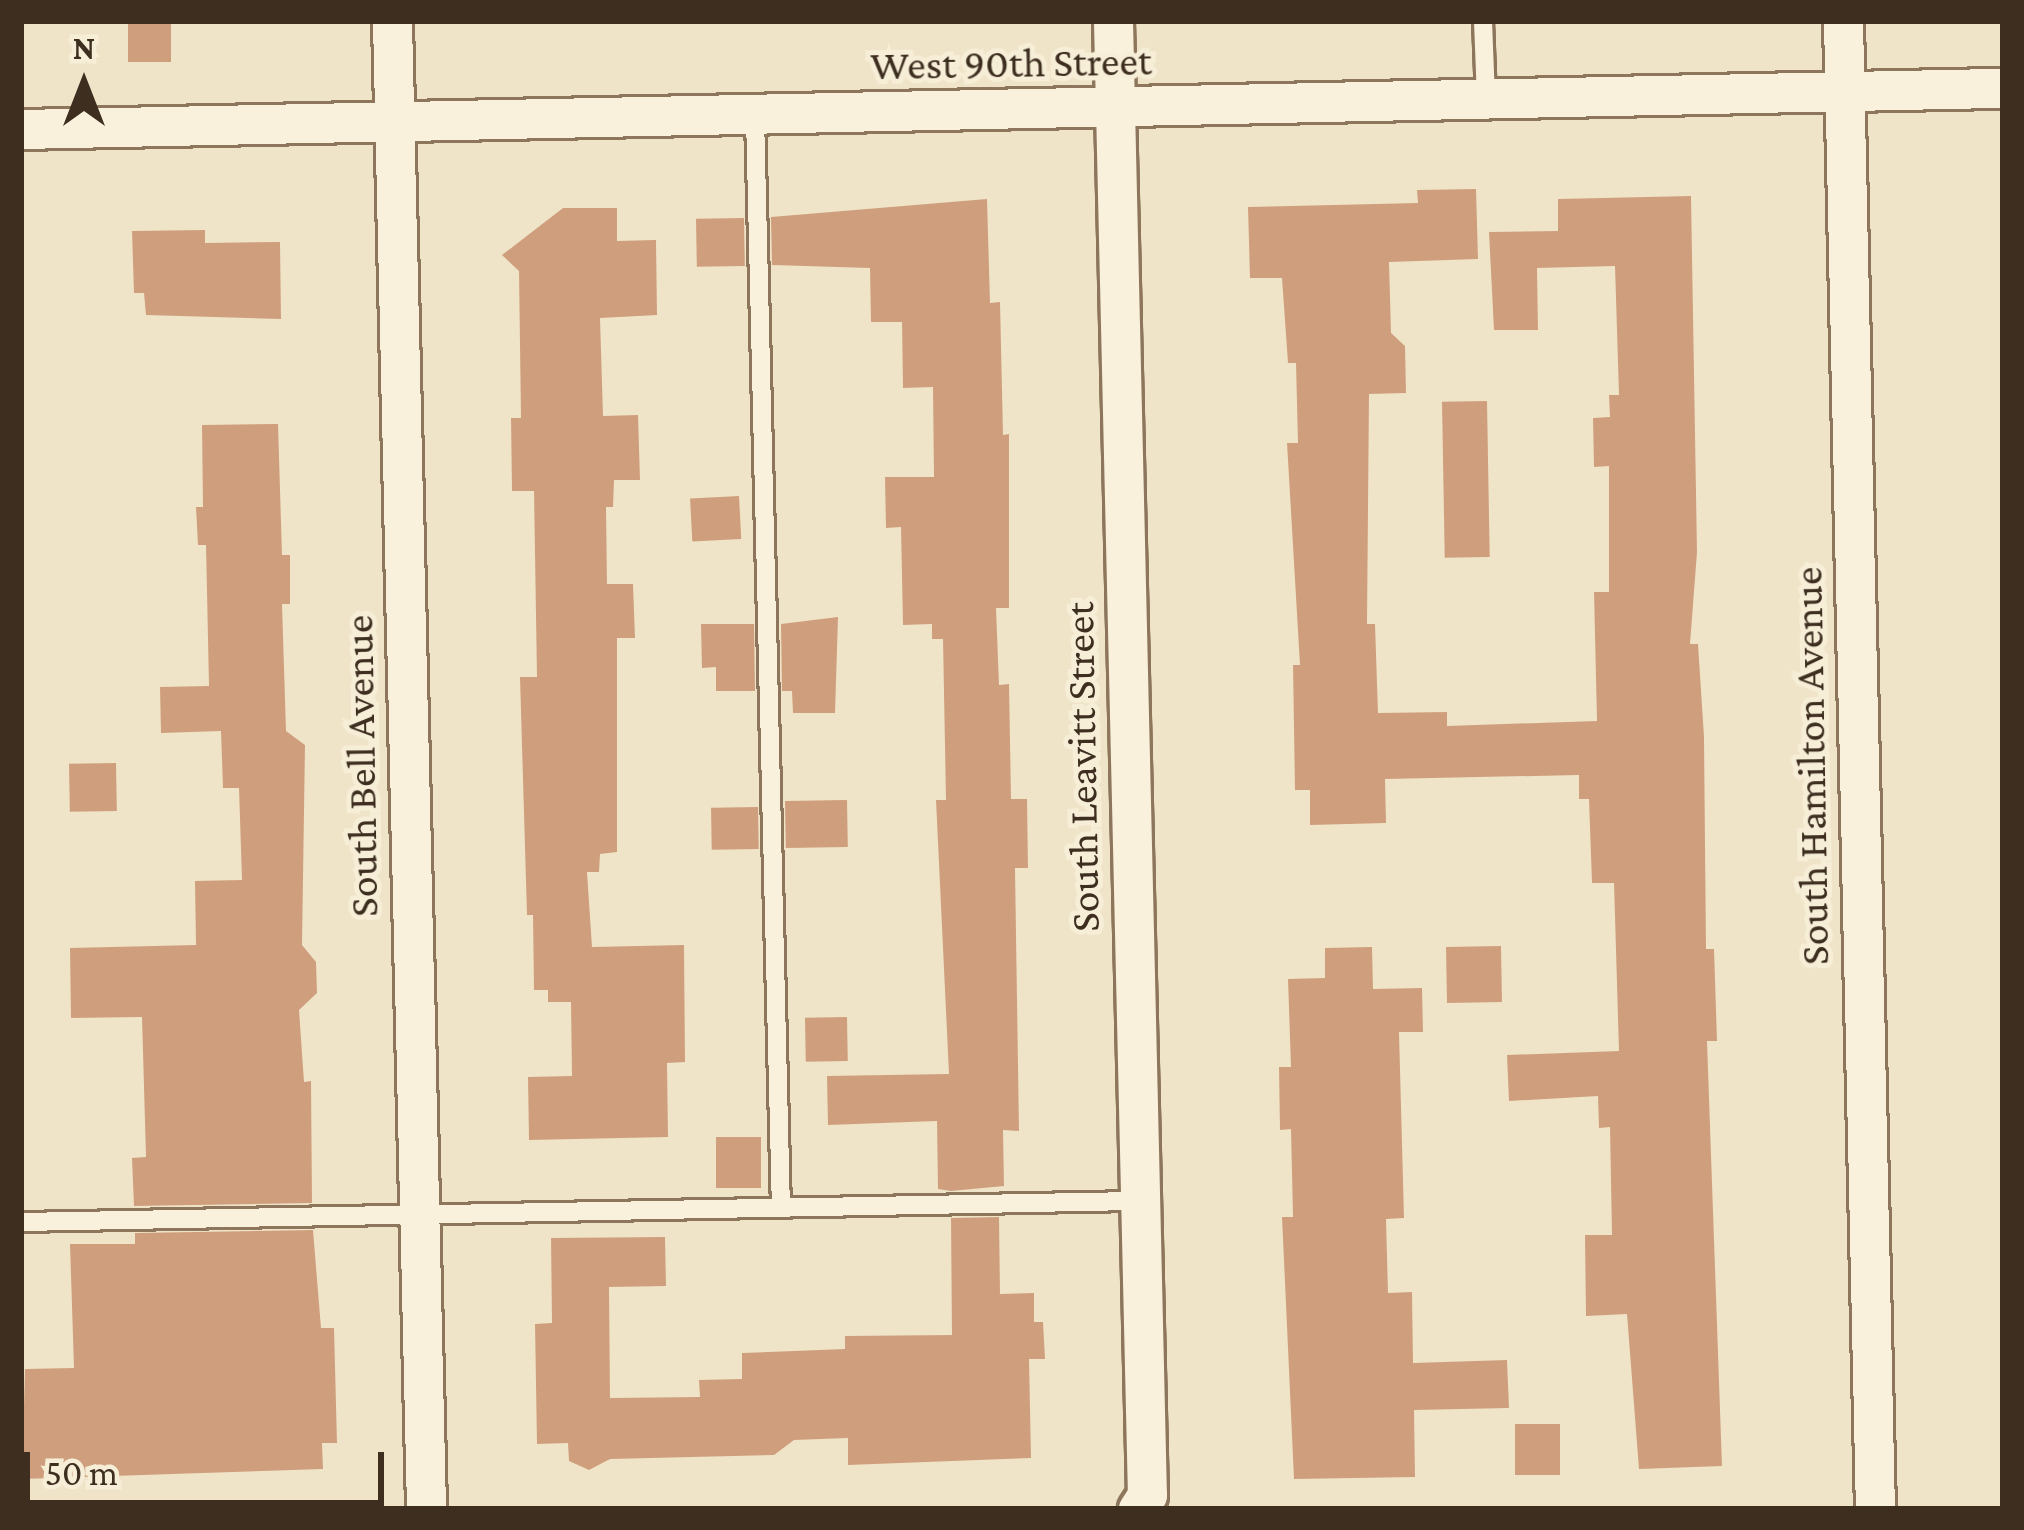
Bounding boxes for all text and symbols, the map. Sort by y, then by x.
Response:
north arrow [24,24,144,144]
text: N [73,29,95,66]
street label: West 90th Street [870,35,1152,91]
street label: South Hamilton Avenue [1782,566,1840,966]
street label: South Leavitt Street [1054,601,1110,933]
street label: South Bell Avenue [333,615,389,917]
scale bar [30,1428,390,1502]
text: 50 m [45,1453,118,1493]

